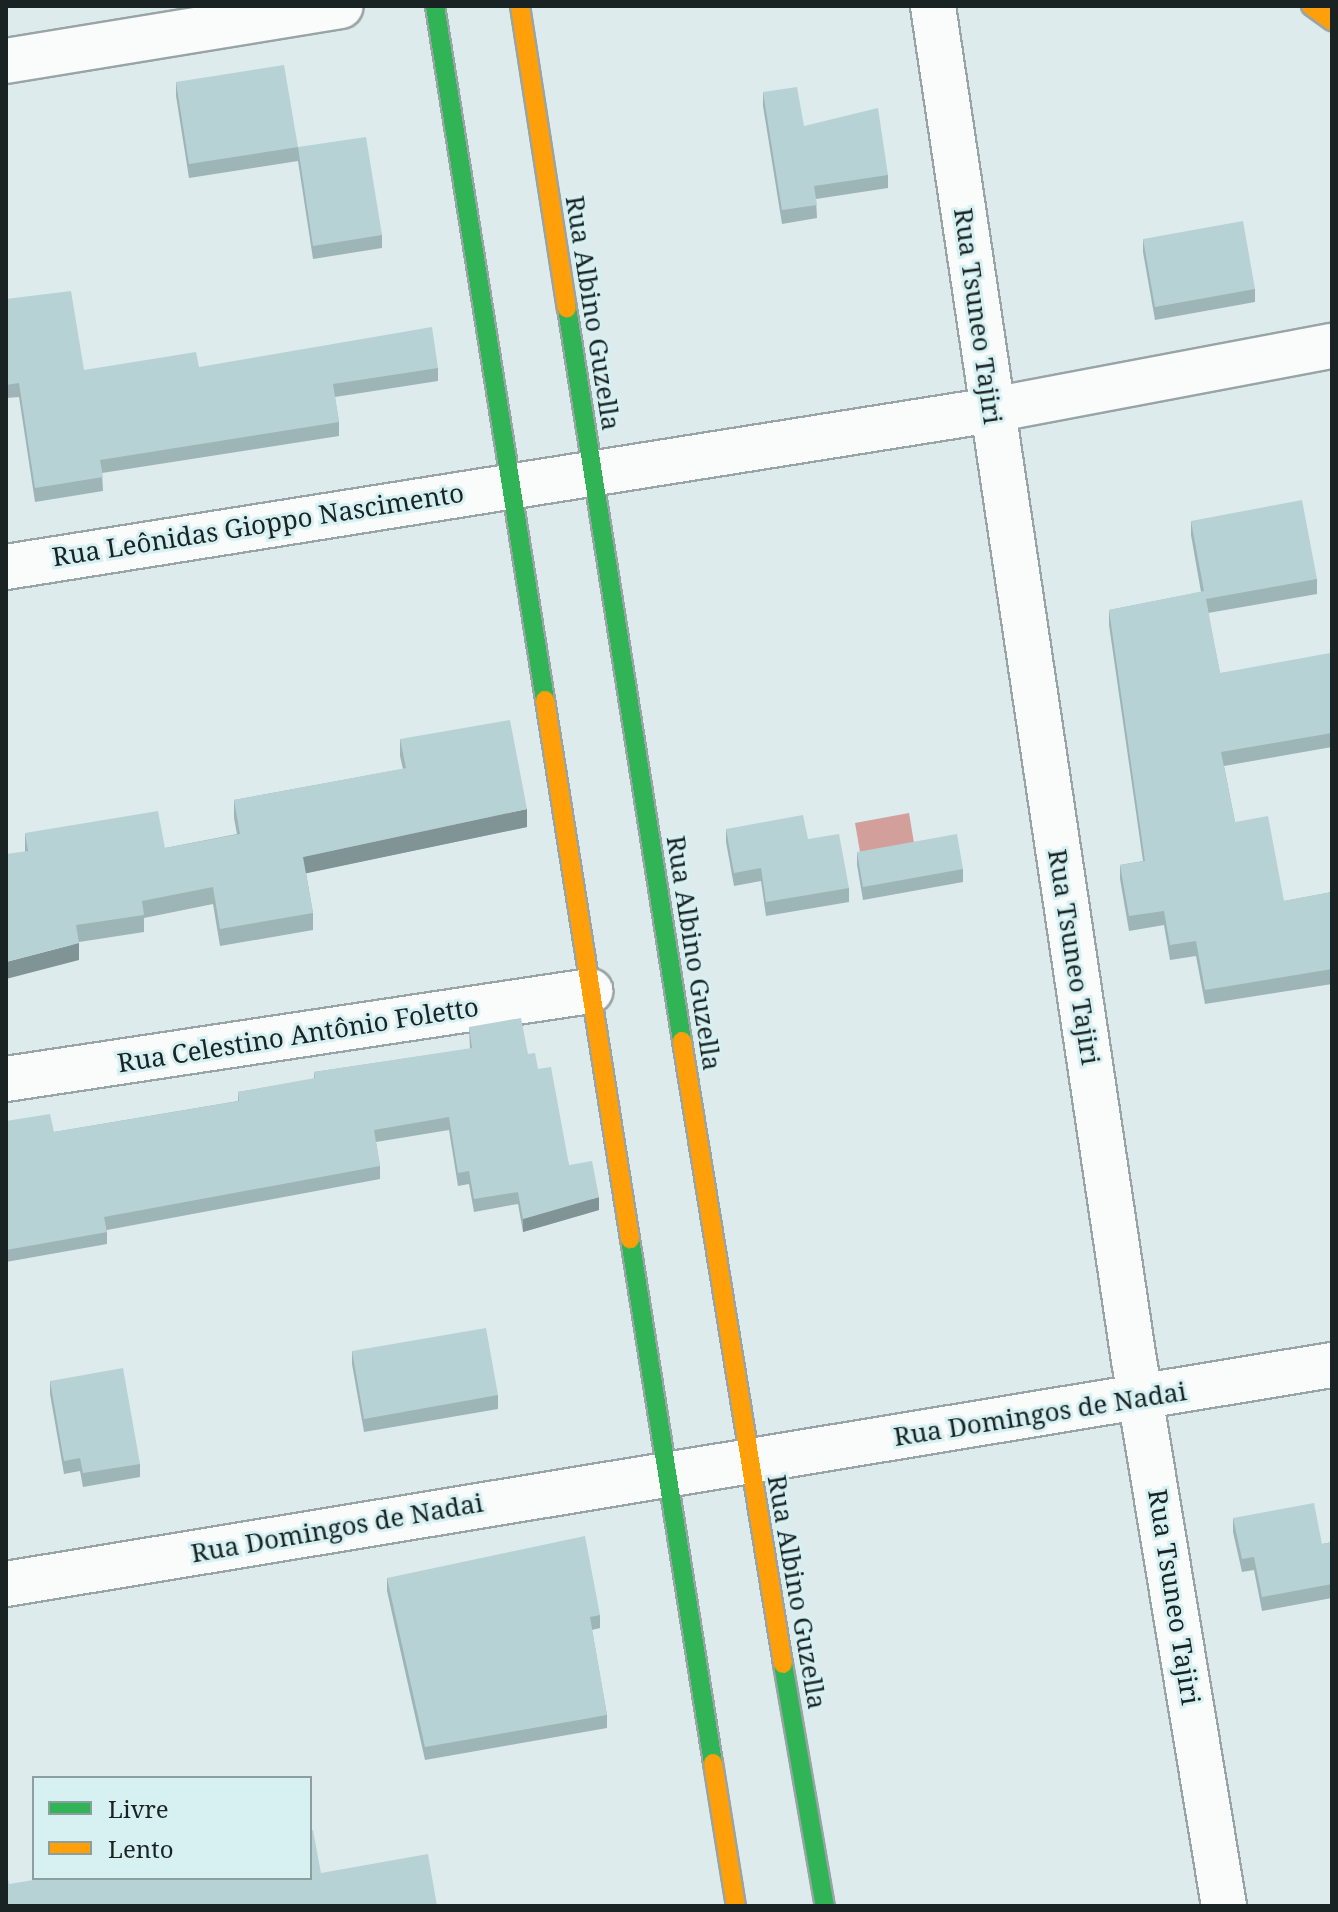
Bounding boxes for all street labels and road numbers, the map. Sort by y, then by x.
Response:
street label: Rua Albino Guzella [559,193,627,433]
street label: Rua Tsuneo Tajiri [947,206,1009,426]
street label: Rua Leônidas Gioppo Nascimento [50,477,466,573]
street label: Rua Albino Guzella [660,833,728,1073]
street label: Rua Tsuneo Tajiri [1042,847,1106,1067]
street label: Rua Celestino Antônio Foletto [115,991,481,1079]
street label: Rua Domingos de Nadai [891,1375,1189,1453]
street label: Rua Albino Guzella [761,1472,833,1712]
street label: Rua Domingos de Nadai [189,1487,485,1569]
street label: Rua Tsuneo Tajiri [1142,1487,1206,1707]

